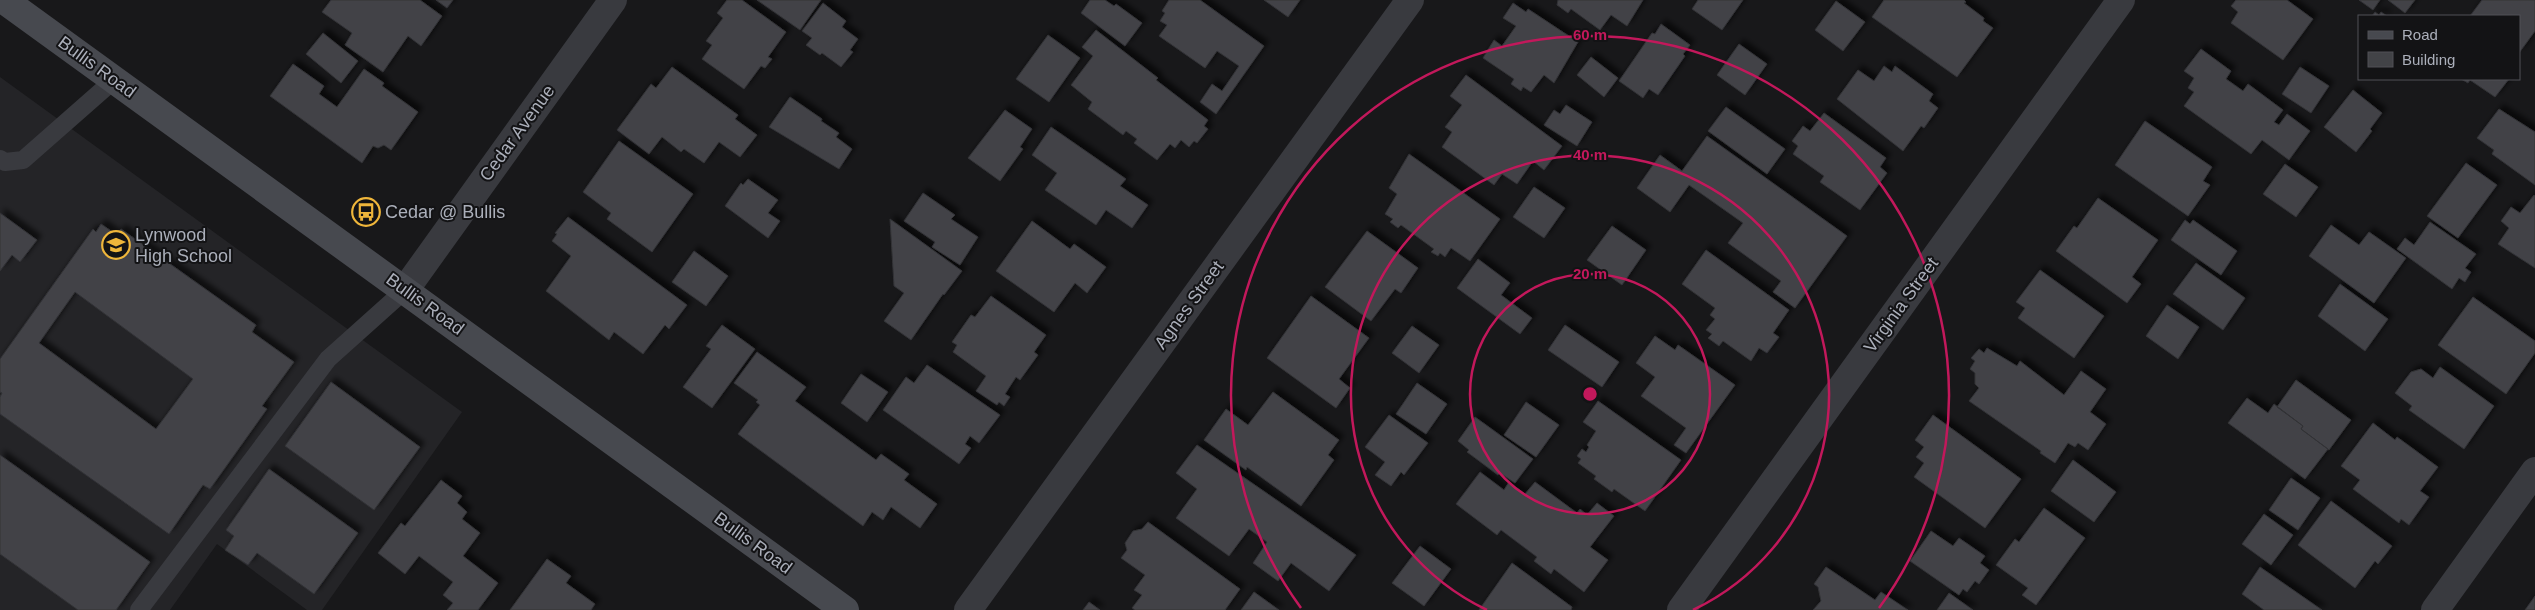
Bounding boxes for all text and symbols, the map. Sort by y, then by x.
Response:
legend [2358,15,2520,80]
text: 60 m [1573,26,1607,43]
text: Road [2402,26,2438,43]
street label: Bullis Road [54,32,140,102]
text: Building [2402,51,2455,68]
street label: Cedar Avenue [475,81,559,185]
text: 40 m [1573,146,1607,163]
bus stop icon: Cedar @ Bullis [351,197,381,227]
place label: Cedar @ Bullis [385,202,505,222]
place label: Lynwood High School [135,225,232,266]
school or university icon: Lynwood High School [101,230,131,260]
street label: Virginia Street [1860,254,1942,356]
street label: Agnes Street [1150,257,1228,353]
text: 20 m [1573,265,1607,282]
street label: Bullis Road [382,269,468,339]
centre of rings [1581,385,1599,403]
street label: Bullis Road [710,508,796,578]

